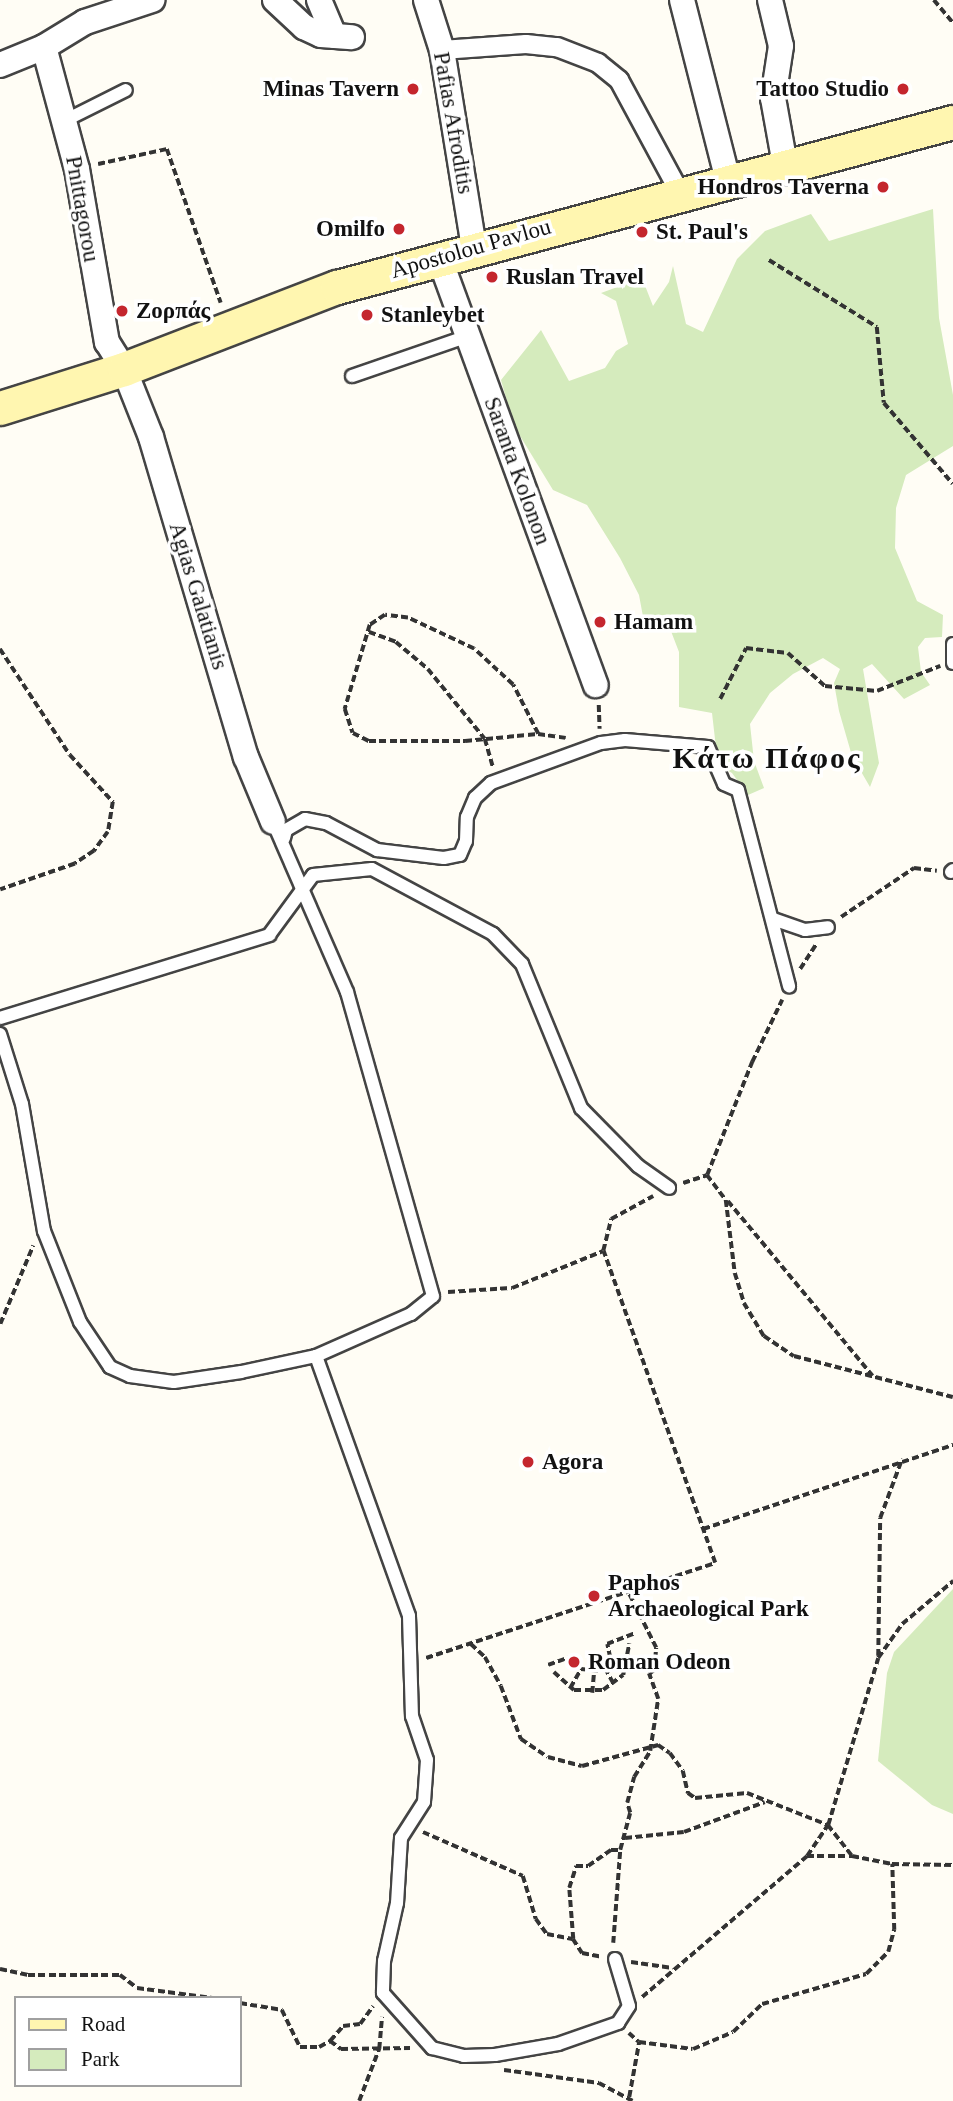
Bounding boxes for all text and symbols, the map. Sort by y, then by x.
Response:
street label: Pafias Afroditis [427,49,479,197]
place label: Minas Tavern [262,75,399,103]
place label: Tattoo Studio [756,75,889,103]
marker: Minas Tavern [405,81,421,97]
marker: Tattoo Studio [895,81,911,97]
street label: Pnittagorou [59,154,105,264]
place label: Hondros Taverna [697,173,869,201]
marker: Hondros Taverna [875,179,891,195]
street label: Apostolou Pavlou [388,213,554,285]
place label: Omilfo [316,215,385,243]
place label: St. Paul's [656,218,748,246]
marker: Omilfo [391,221,407,237]
marker: St. Paul's [634,224,650,240]
place label: Ruslan Travel [506,263,644,291]
marker: Ruslan Travel [484,269,500,285]
place label: Ζορπάς [136,297,210,325]
place label: Stanleybet [381,301,485,329]
marker: Ζορπάς [114,303,130,319]
marker: Stanleybet [359,307,375,323]
street label: Saranta Kolonon [477,393,557,549]
street label: Agias Galatianis [162,519,234,673]
place label: Hamam [614,608,693,636]
marker: Hamam [592,614,608,630]
district label: Κάτω Πάφος [674,740,860,776]
place label: Agora [542,1448,603,1476]
marker: Agora [520,1454,536,1470]
place label: Paphos Archaeological Park [608,1569,809,1623]
marker: Paphos Archaeological Park [586,1588,602,1604]
place label: Roman Odeon [588,1648,730,1676]
marker: Roman Odeon [566,1654,582,1670]
legend [14,1996,242,2087]
text: Road [81,2012,125,2036]
text: Park [81,2047,120,2071]

